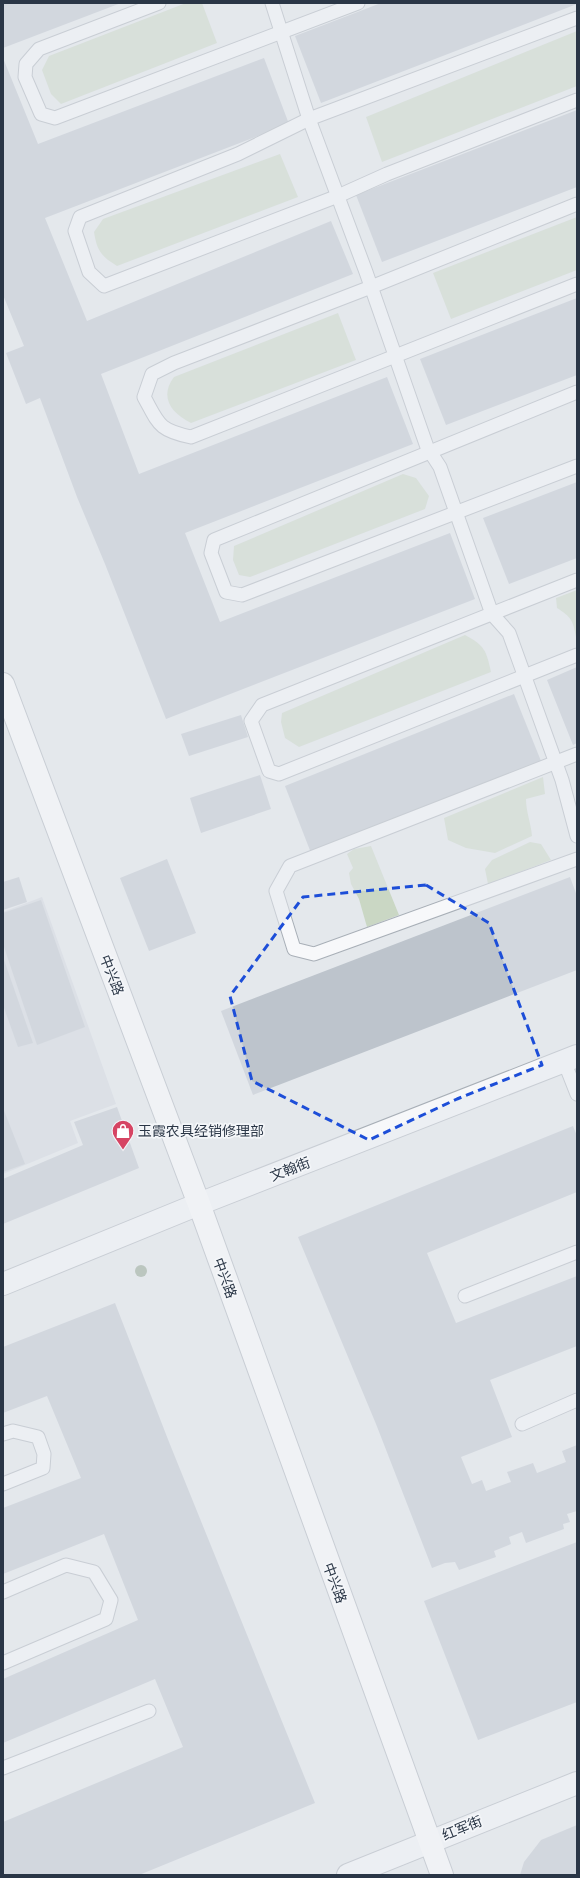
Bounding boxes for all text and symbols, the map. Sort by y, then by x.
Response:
street label: 中兴路 [96,953,127,998]
shop icon: 玉霞农具经销修理部 [110,1118,136,1151]
place label: 玉霞农具经销修理部 [138,1123,264,1140]
street label: 文翰街 [268,1154,313,1185]
street label: 中兴路 [209,1256,240,1301]
street label: 中兴路 [319,1561,350,1606]
street label: 红军街 [440,1813,485,1844]

